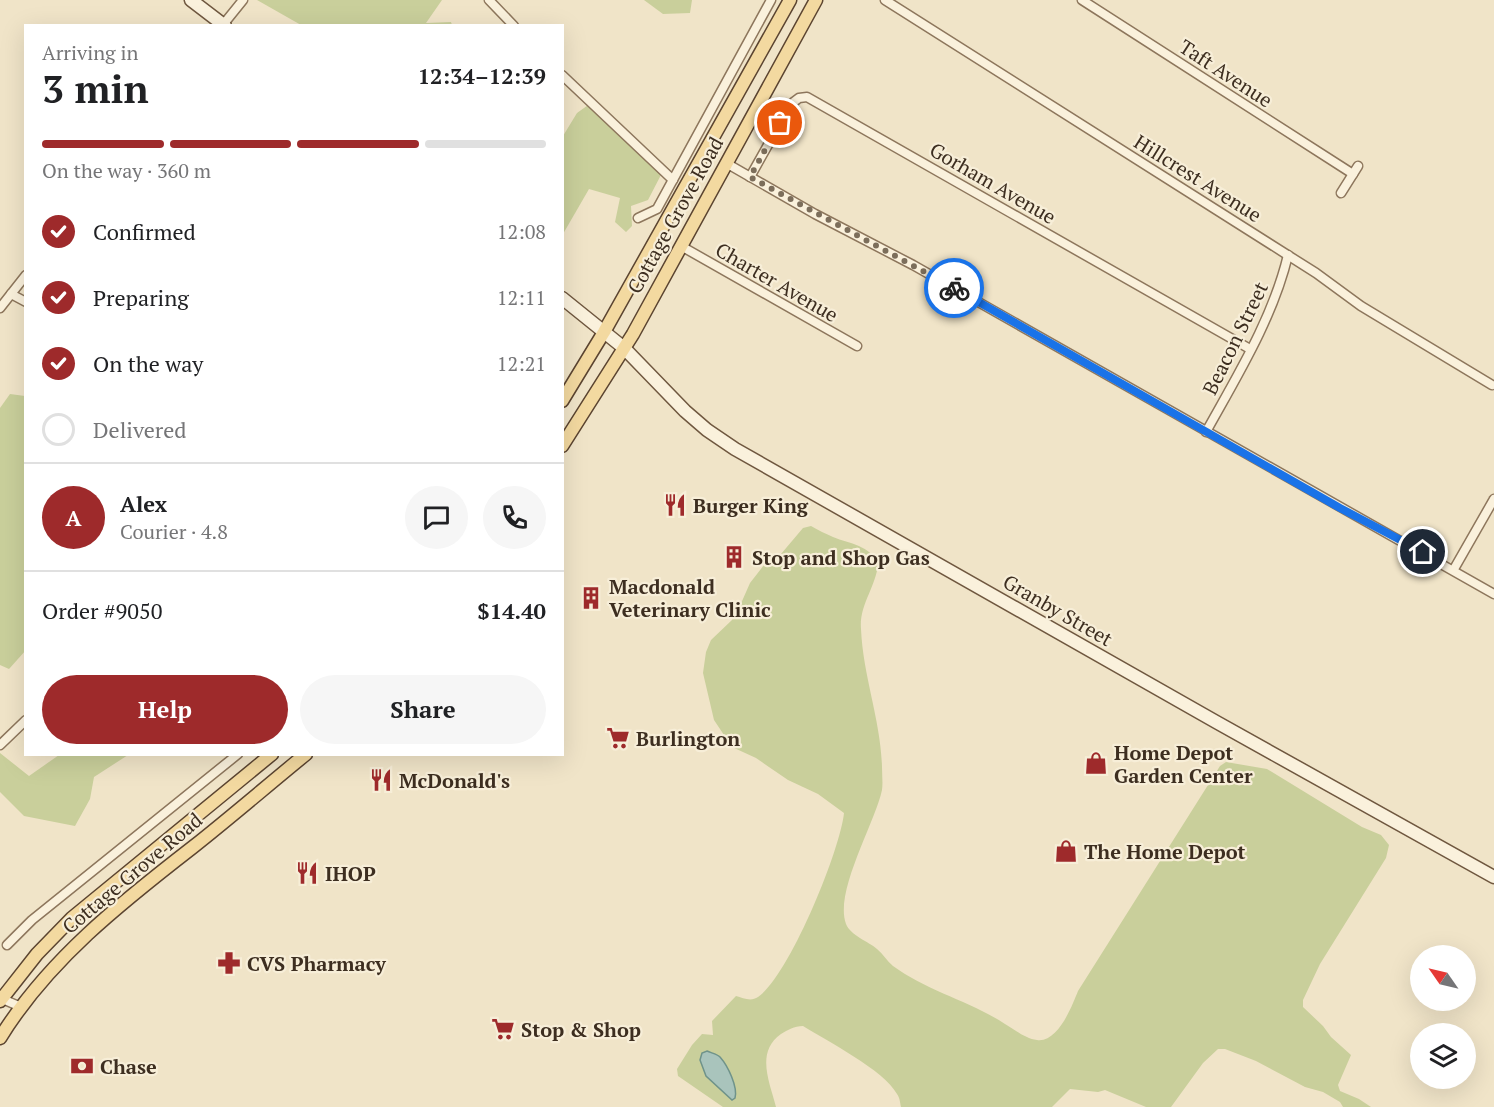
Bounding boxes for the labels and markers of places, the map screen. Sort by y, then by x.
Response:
pin [754,97,805,148]
restaurant icon: Burger King [662,492,688,518]
place label: Burger King [693,492,809,519]
pin [1397,526,1448,577]
building icon: Stop and Shop Gas [721,544,747,570]
place label: Stop and Shop Gas [752,544,930,571]
place label: Macdonald Veterinary Clinic [609,573,771,623]
building icon: Macdonald Veterinary Clinic [578,585,604,611]
supermarket icon: Burlington [605,725,631,751]
place label: Burlington [636,725,740,752]
place label: Home Depot Garden Center [1114,739,1253,789]
shop icon: Home Depot Garden Center [1083,750,1109,776]
restaurant icon: McDonald's [368,767,394,793]
place label: McDonald's [399,767,510,794]
shop icon: The Home Depot [1053,838,1079,864]
place label: The Home Depot [1084,838,1246,865]
restaurant icon: IHOP [294,860,320,886]
place label: IHOP [325,860,376,887]
pharmacy icon: CVS Pharmacy [216,950,242,976]
place label: CVS Pharmacy [247,950,386,977]
supermarket icon: Stop & Shop [490,1016,516,1042]
place label: Stop & Shop [521,1016,641,1043]
bank icon: Chase [69,1053,95,1079]
place label: Chase [100,1053,157,1080]

